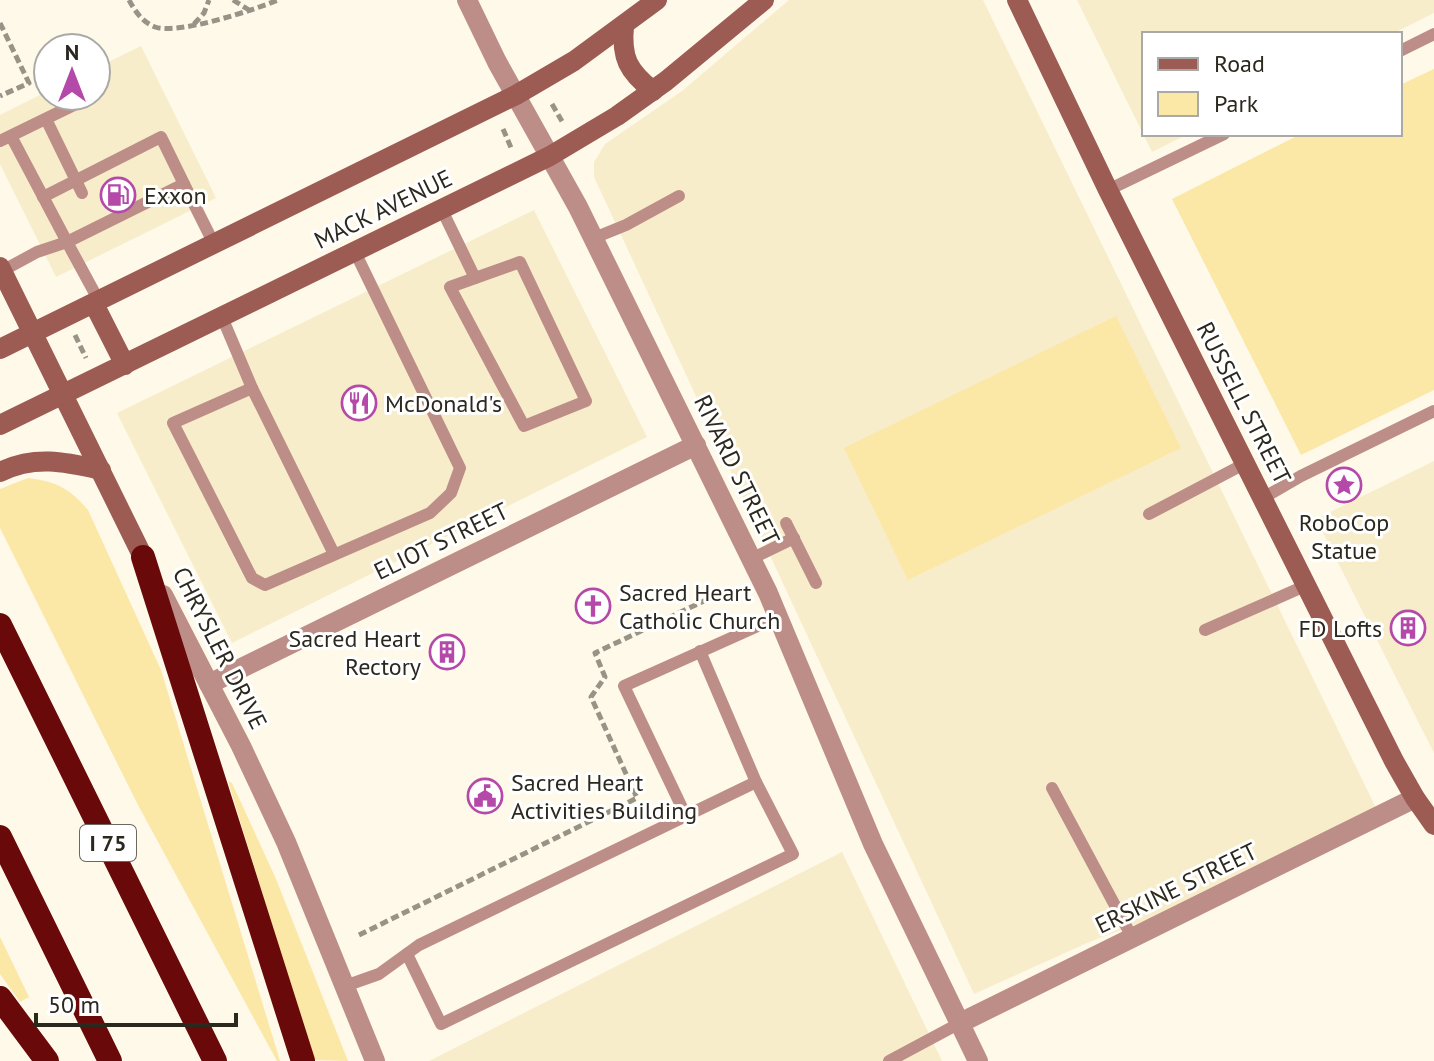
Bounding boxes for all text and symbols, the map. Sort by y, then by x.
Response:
north arrow [32,32,112,112]
legend [1142,32,1402,136]
text: N [65,38,79,66]
text: Road [1214,48,1265,79]
text: Park [1214,88,1259,119]
street label: MACK AVENUE [309,162,457,256]
fuel station icon: Exxon [99,176,137,214]
place label: Exxon [144,180,207,211]
street label: RUSSELL STREET [1190,317,1298,489]
restaurant icon: McDonald's [340,384,378,422]
place label: McDonald's [385,388,502,419]
street label: RIVARD STREET [687,390,787,550]
place icon: RoboCop Statue [1325,466,1363,504]
street label: ELIOT STREET [369,495,513,587]
place label: RoboCop Statue [1299,507,1389,566]
street label: CHRYSLER DRIVE [166,562,274,734]
place label: Sacred Heart Catholic Church [619,577,780,636]
church icon: Sacred Heart Catholic Church [574,587,612,625]
building icon: FD Lofts [1389,609,1427,647]
place label: FD Lofts [1298,613,1382,644]
place label: Sacred Heart Rectory [289,623,421,682]
building icon: Sacred Heart Rectory [428,633,466,671]
place label: Sacred Heart Activities Building [511,767,697,826]
public building icon: Sacred Heart Activities Building [466,777,504,815]
road number: I 75 [80,825,136,861]
street label: ERSKINE STREET [1090,835,1262,941]
scale bar [36,977,236,1027]
text: 50 m [48,989,100,1020]

